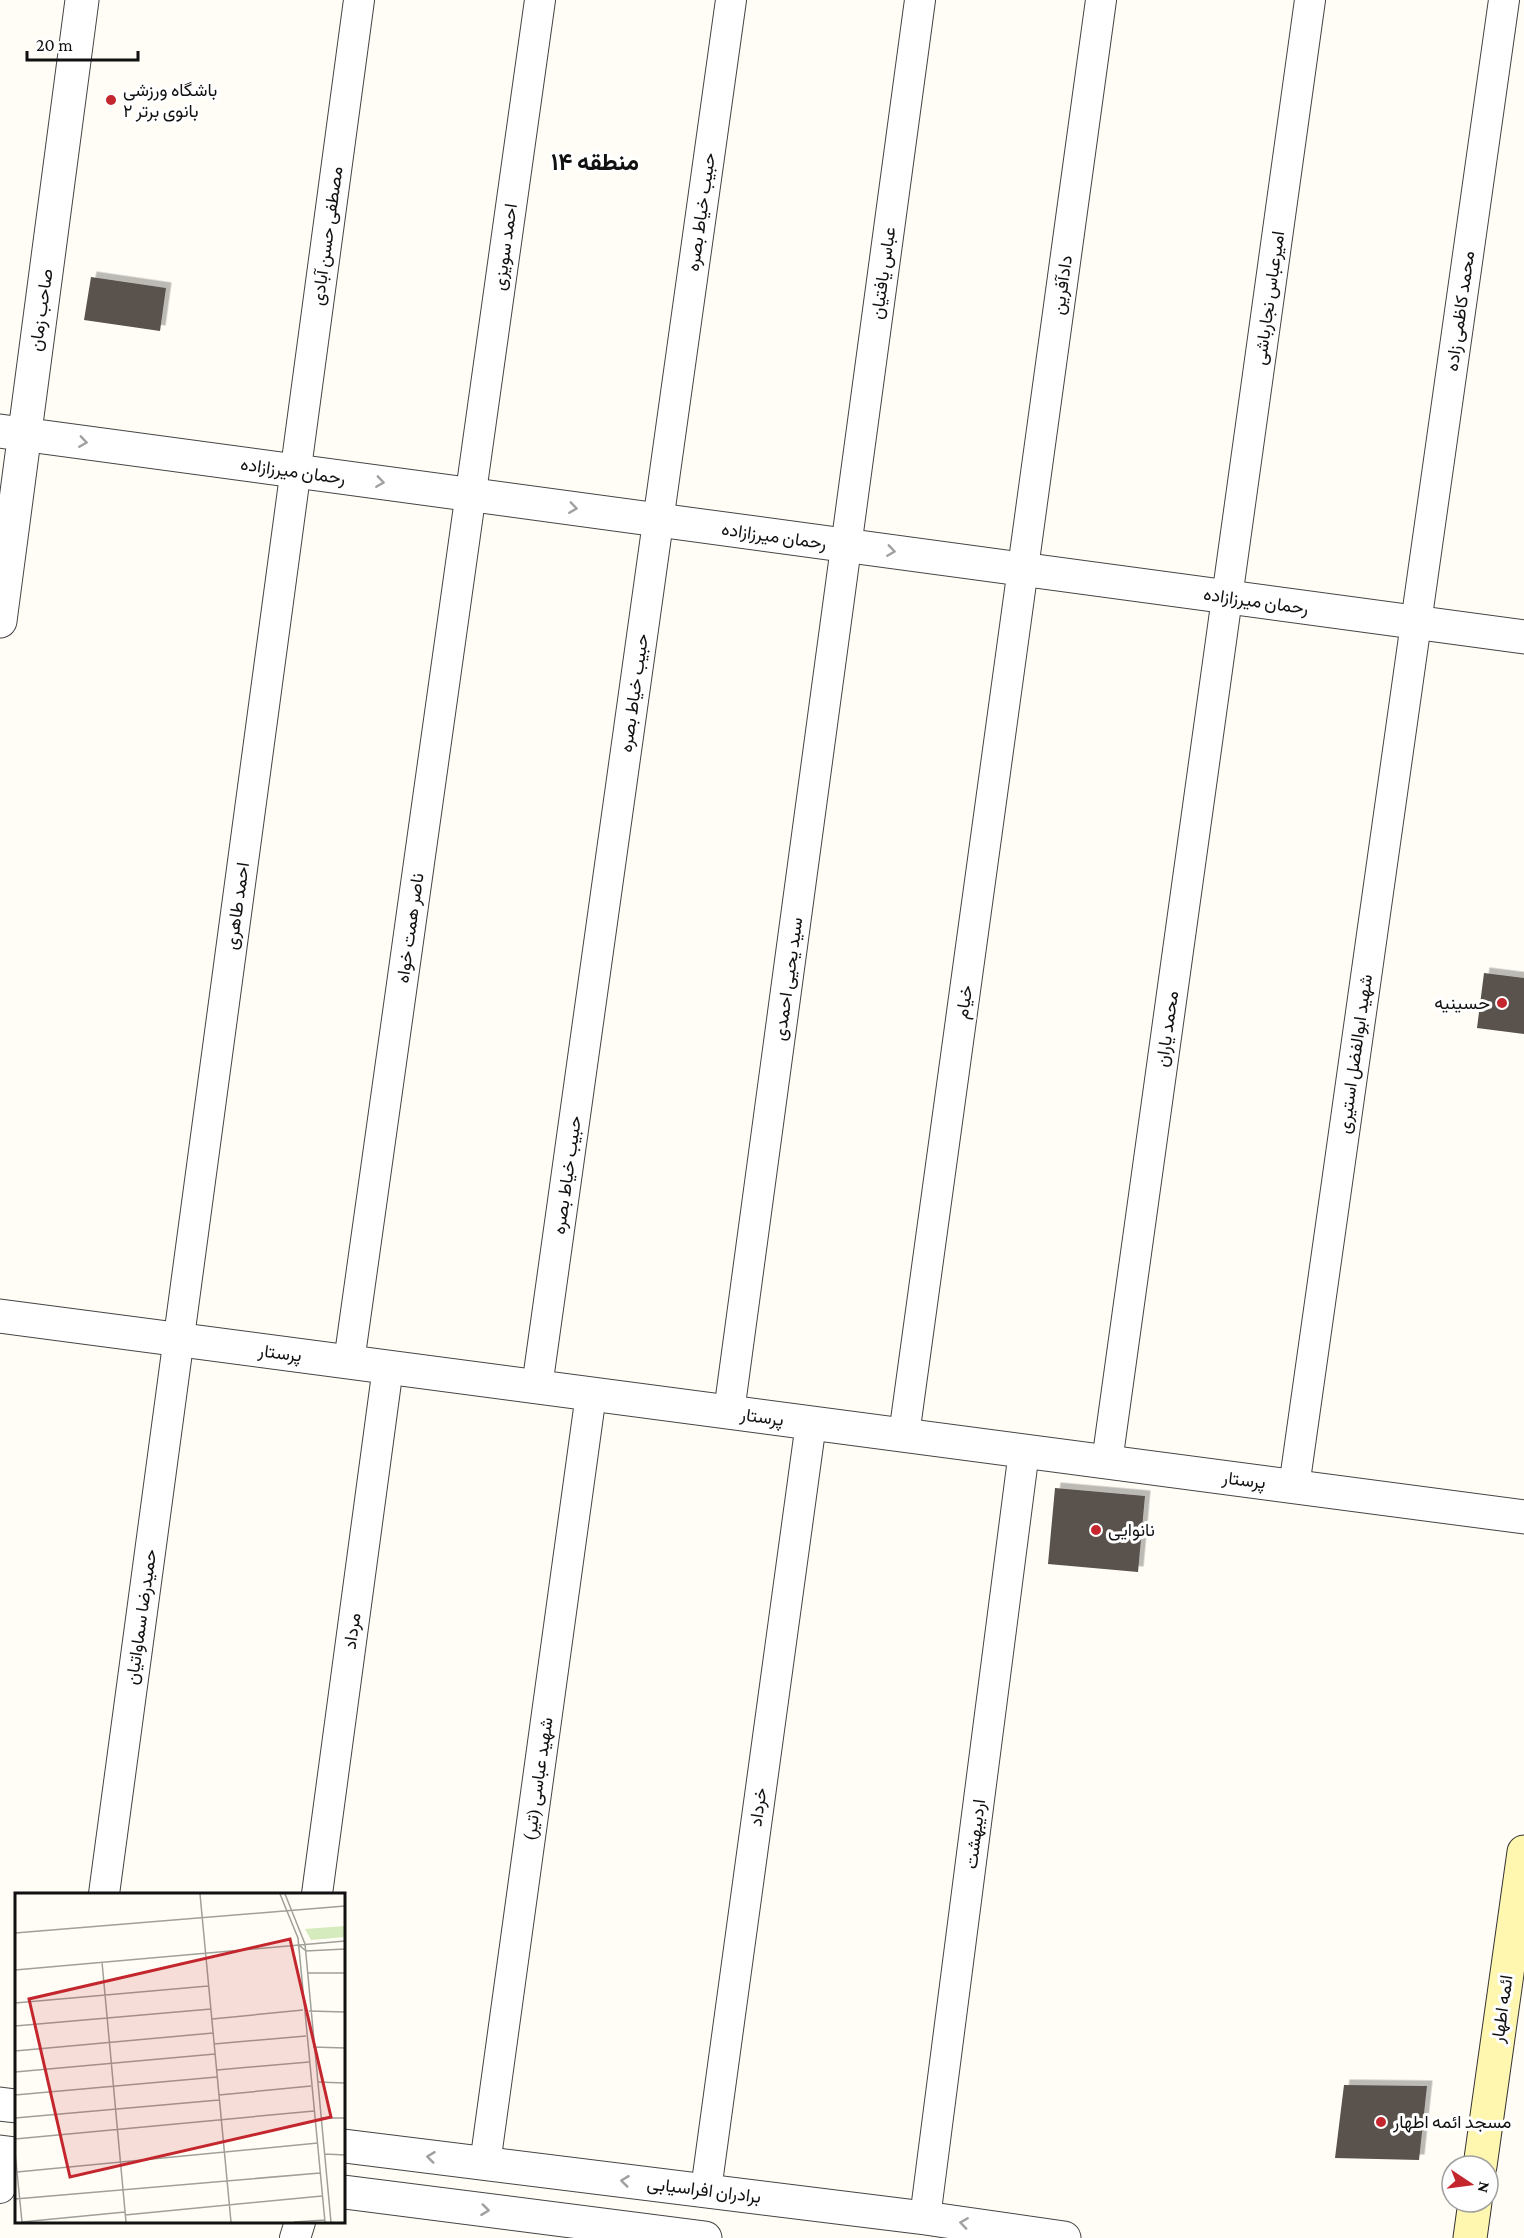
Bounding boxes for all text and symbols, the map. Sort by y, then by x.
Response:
scale bar [27,24,138,62]
text: 20 m [36,35,73,55]
place label: باشگاه ورزشی بانوی برتر ۲ [123,80,217,122]
marker: باشگاه ورزشی بانوی برتر ۲ [104,93,118,107]
district label: منطقه ۱۴ [551,148,639,175]
street label: حبیب خیاط بصره [683,151,720,273]
street label: مصطفی حسن آبادی [307,165,348,307]
street label: احمد سویزی [489,202,522,292]
street label: عباس یافتیان [867,225,900,321]
street label: امیرعباس نجارباشی [1250,230,1289,366]
street label: محمد کاظمی زاده [1442,250,1479,373]
street label: دادآفرین [1048,254,1077,316]
street label: صاحب زمان [25,267,58,353]
one-way arrow [78,436,87,448]
street label: رحمان میرزازاده [239,454,347,489]
one-way arrow [375,476,384,488]
one-way arrow [569,502,578,514]
street label: رحمان میرزازاده [720,519,828,554]
one-way arrow [887,545,896,557]
street label: رحمان میرزازاده [1202,584,1310,619]
street label: حبیب خیاط بصره [616,632,653,754]
street label: احمد طاهری [221,861,254,951]
street label: ناصر همت خواه [392,872,429,984]
street label: سید یحیی احمدی [769,916,808,1042]
street label: شهید ابوالفضل استیری [1334,973,1377,1135]
street label: خیام [952,984,978,1021]
street label: محمد یاران [1152,990,1183,1069]
place label: حسینیه [1434,993,1490,1013]
marker: حسینیه [1495,996,1509,1010]
street label: حبیب خیاط بصره [549,1114,586,1236]
street label: پرستار [256,1340,303,1368]
street label: پرستار [738,1404,785,1432]
street label: پرستار [1220,1467,1267,1495]
place label: نانوایی [1108,1520,1155,1541]
marker: نانوایی [1089,1523,1103,1537]
street label: حمیدرضا سماواتیان [122,1548,161,1686]
street label: مرداد [340,1612,365,1651]
street label: شهید عباسی (تیر) [519,1716,558,1842]
street label: خرداد [745,1786,772,1828]
street label: اردیبهشت [961,1798,990,1870]
inset map [15,1893,345,2223]
street label: ائمه اطهار [1487,1974,1518,2045]
place label: مسجد ائمه اطهار [1392,2112,1511,2133]
marker: مسجد ائمه اطهار [1374,2115,1388,2129]
one-way arrow [427,2152,436,2164]
north arrow [1440,2154,1500,2214]
street label: برادران افراسیابی [646,2173,762,2208]
one-way arrow [620,2175,629,2187]
text: N [1475,2180,1494,2195]
one-way arrow [480,2204,489,2216]
one-way arrow [959,2218,969,2230]

